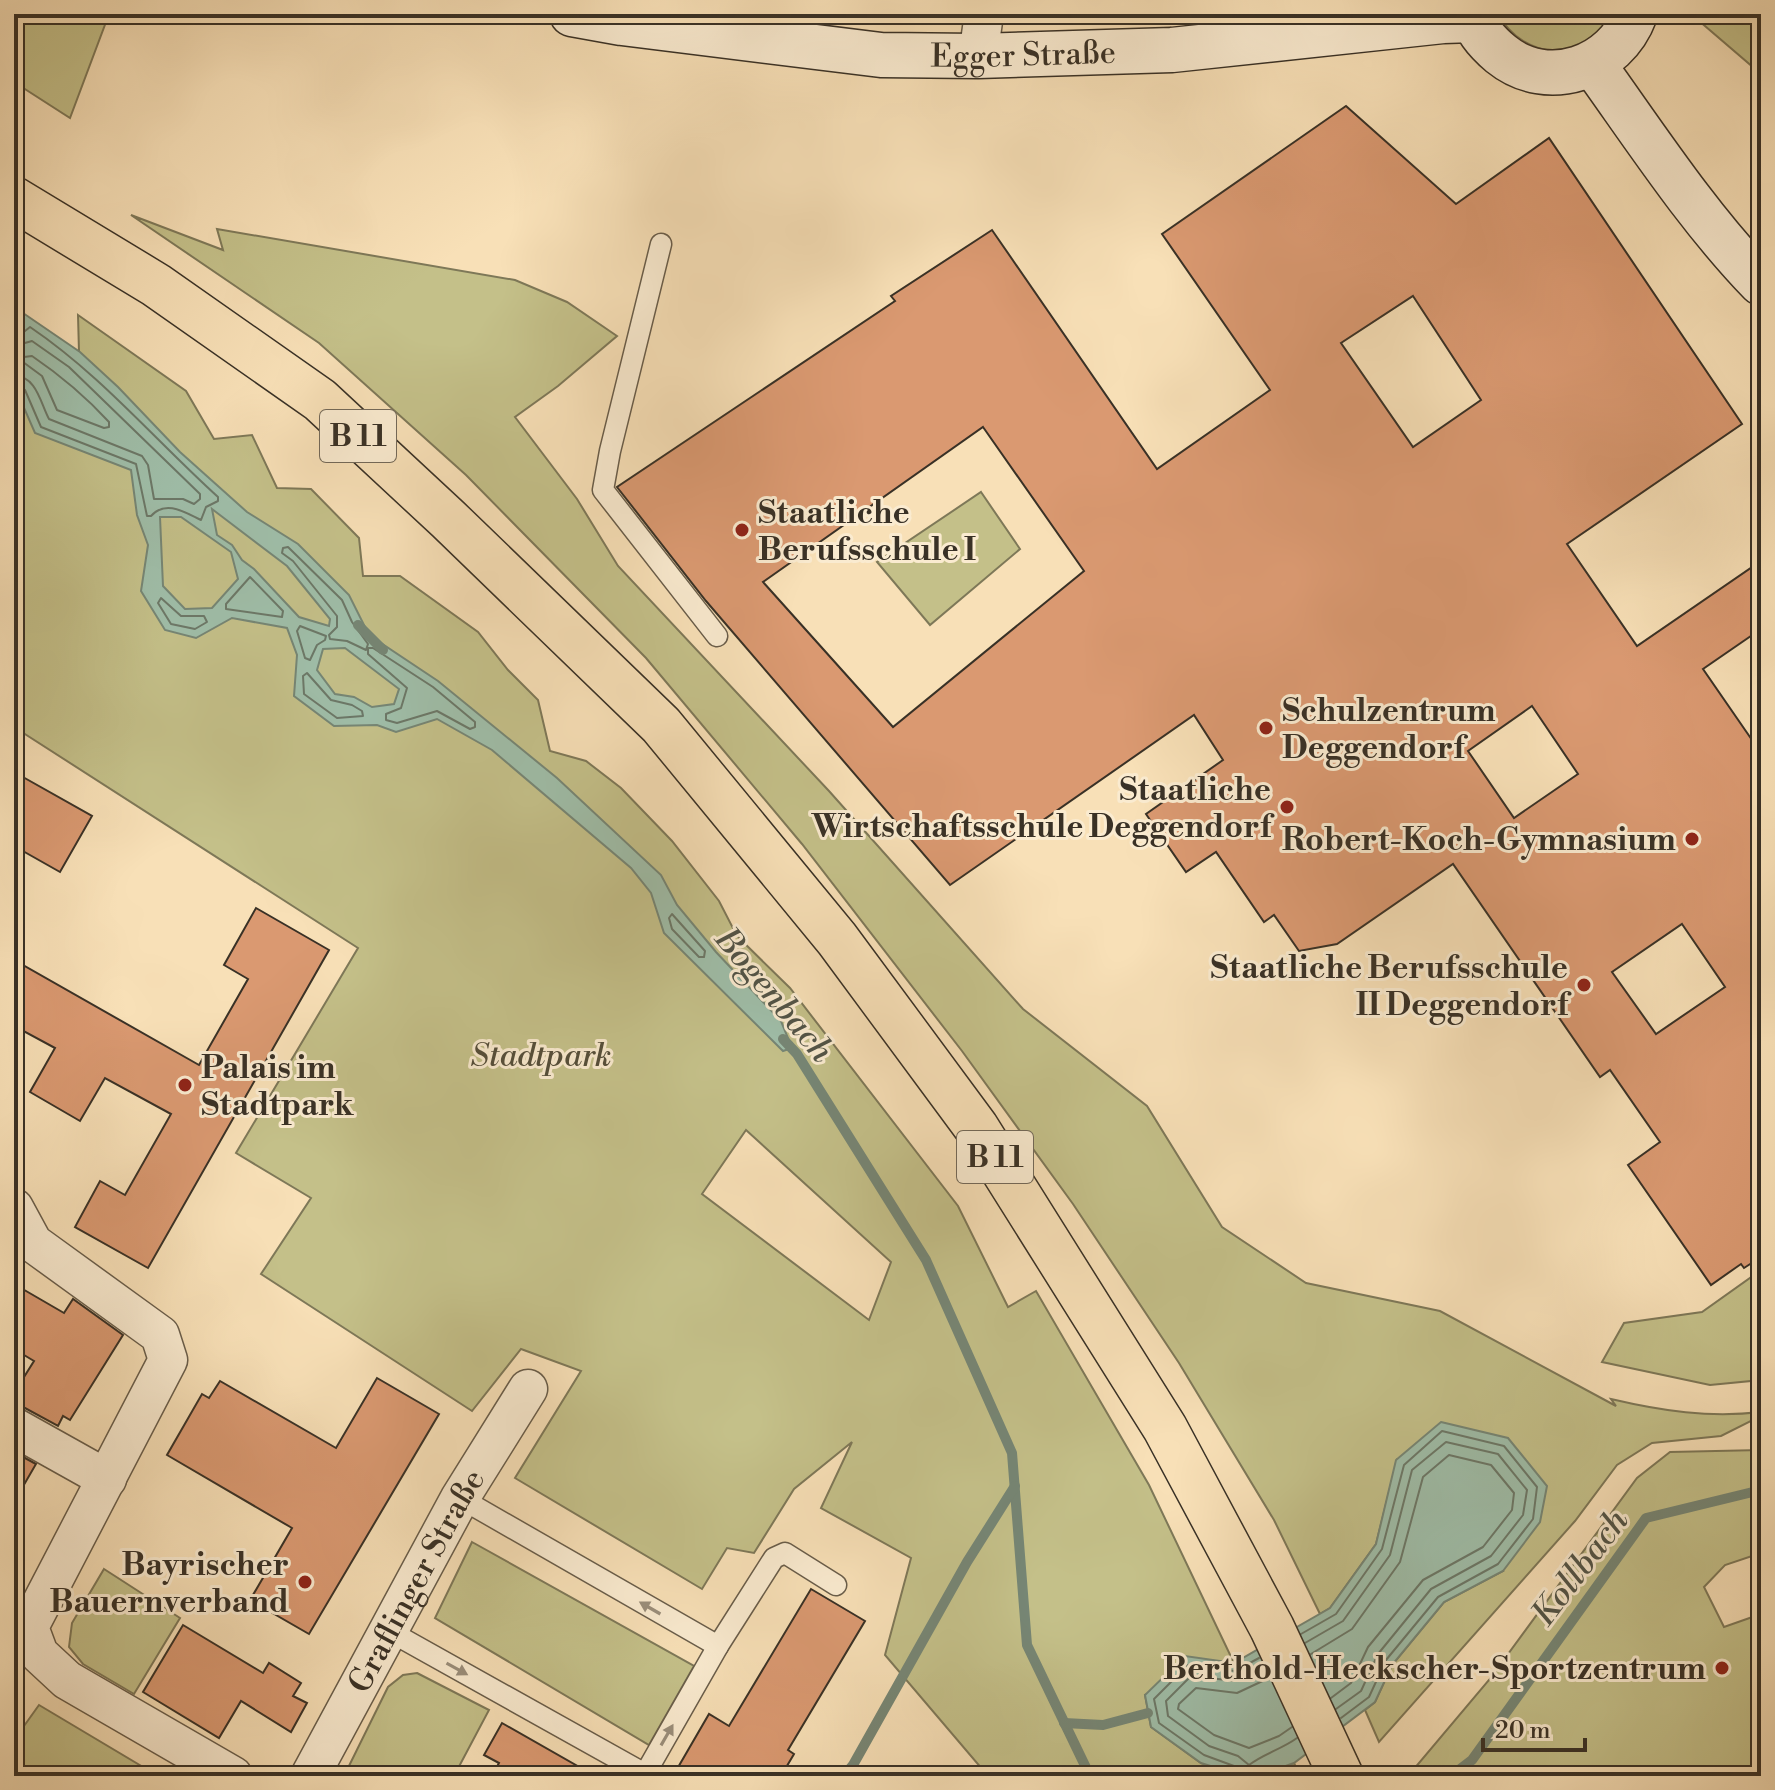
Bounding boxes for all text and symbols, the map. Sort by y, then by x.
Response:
street label: Egger Straße [930,33,1116,77]
road number: B 11 [320,410,396,462]
place label: Staatliche Berufsschule I [758,493,976,570]
marker: Staatliche Berufsschule I [733,521,751,539]
place label: Schulzentrum Deggendorf [1282,691,1496,768]
marker: Schulzentrum Deggendorf [1257,719,1275,737]
place label: Staatliche Wirtschaftsschule Deggendorf [811,770,1275,847]
marker: Staatliche Wirtschaftsschule Deggendorf [1278,798,1296,816]
place label: Robert-Koch-Gymnasium [1282,820,1676,860]
marker: Robert-Koch-Gymnasium [1683,830,1701,848]
water label: Bogenbach [704,919,843,1072]
place label: Staatliche Berufsschule II Deggendorf [1210,948,1572,1025]
marker: Staatliche Berufsschule II Deggendorf [1575,976,1593,994]
park label: Stadtpark [471,1036,611,1076]
place label: Palais im Stadtpark [201,1048,355,1125]
marker: Palais im Stadtpark [176,1076,194,1094]
road number: B 11 [957,1131,1033,1183]
street label: Graflinger Straße [340,1462,494,1700]
water label: Kollbach [1523,1501,1639,1635]
place label: Bayrischer Bauernverband [49,1545,289,1622]
marker: Bayrischer Bauernverband [296,1573,314,1591]
one-way arrow [639,1601,662,1615]
place label: Berthold-Heckscher-Sportzentrum [1163,1649,1706,1689]
marker: Berthold-Heckscher-Sportzentrum [1713,1659,1731,1677]
one-way arrow [445,1663,468,1676]
scale bar [1483,1702,1585,1752]
text: 20 m [1495,1716,1551,1746]
one-way arrow [660,1724,674,1747]

